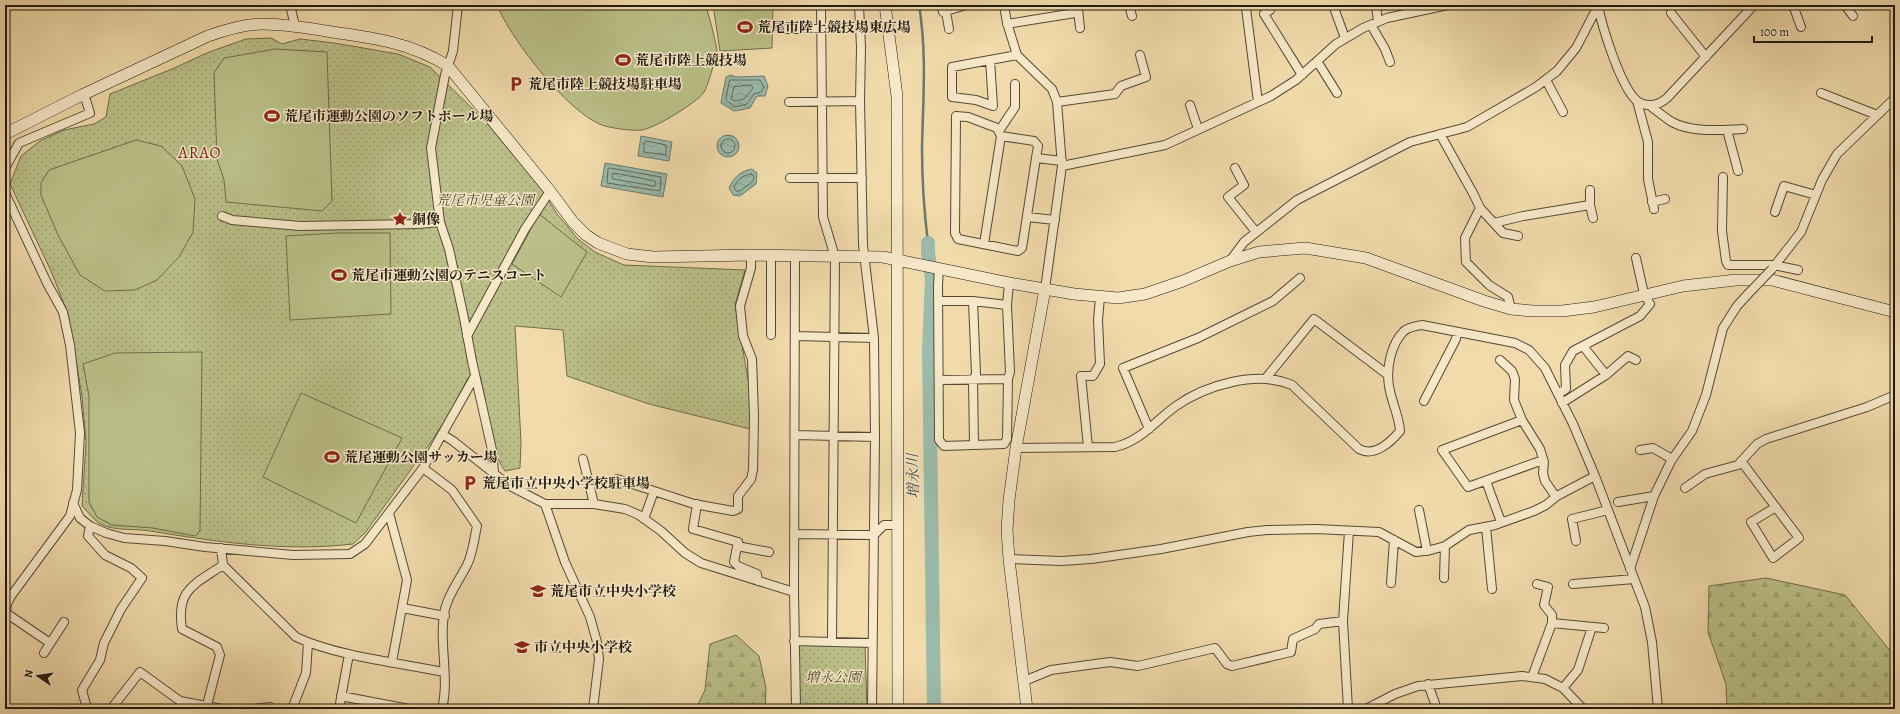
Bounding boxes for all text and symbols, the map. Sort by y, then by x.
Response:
sports icon: 荒尾市陸上競技場東広場 [736,18,754,36]
place label: 荒尾市陸上競技場東広場 [757,18,911,37]
scale bar [1754,18,1872,44]
text: 100 m [1760,24,1789,40]
sports icon: 荒尾市陸上競技場 [614,51,632,69]
place label: 荒尾市陸上競技場 [635,51,747,70]
parking icon: 荒尾市陸上競技場駐車場 [507,75,525,93]
place label: 荒尾市陸上競技場駐車場 [528,75,682,94]
sports icon: 荒尾市運動公園のソフトボール場 [263,107,281,125]
place label: 荒尾市運動公園のソフトボール場 [284,107,493,126]
district label: ARAO [177,142,222,164]
park label: 荒尾市児童公園 [436,191,536,210]
place icon: 銅像 [391,210,409,228]
place label: 銅像 [412,210,440,229]
sports icon: 荒尾市運動公園のテニスコート [330,266,348,284]
place label: 荒尾市運動公園のテニスコート [351,266,546,285]
sports icon: 荒尾運動公園サッカー場 [323,448,341,466]
place label: 荒尾運動公園サッカー場 [344,448,498,467]
water label: 増永川 [903,451,923,499]
parking icon: 荒尾市立中央小学校駐車場 [461,474,479,492]
place label: 荒尾市立中央小学校駐車場 [482,474,650,493]
school or university icon: 荒尾市立中央小学校 [529,582,547,600]
place label: 荒尾市立中央小学校 [550,582,676,601]
school or university icon: 市立中央小学校 [513,638,531,656]
place label: 市立中央小学校 [534,638,632,657]
north arrow [18,656,58,696]
text: N [21,668,37,679]
park label: 増永公園 [805,668,863,687]

